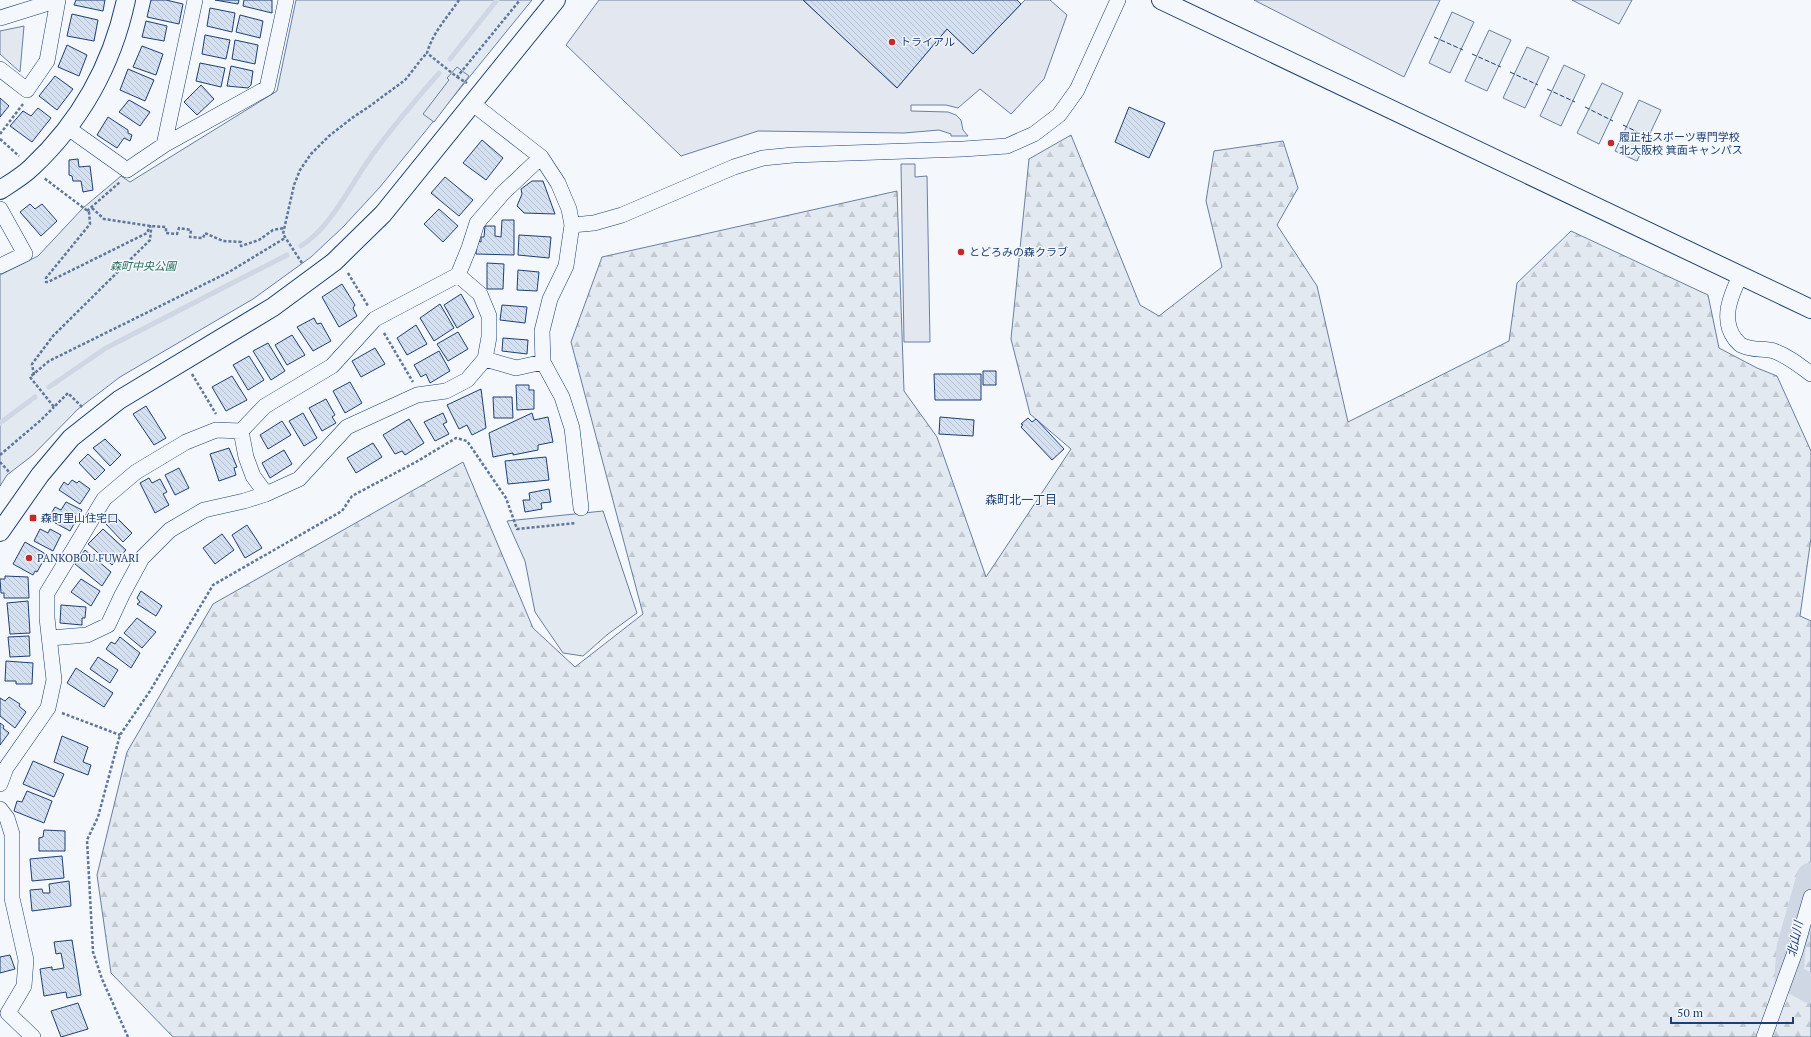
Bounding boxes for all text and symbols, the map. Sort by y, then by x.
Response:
place label: トライアル [900,35,955,49]
marker: トライアル [887,37,897,47]
place label: 履正社スポーツ専門学校 北大阪校 箕面キャンパス [1619,130,1743,157]
marker: 履正社スポーツ専門学校 北大阪校 箕面キャンパス [1606,138,1616,148]
place label: とどろみの森クラブ [969,245,1068,259]
marker: とどろみの森クラブ [956,247,966,257]
park label: 森町中央公園 [110,259,178,273]
district label: 森町北一丁目 [985,492,1057,507]
place label: 森町里山住宅口 [41,511,118,525]
marker: 森町里山住宅口 [28,513,38,523]
place label: PANKOBOU FUWARI [37,551,139,565]
marker: PANKOBOU FUWARI [24,553,34,563]
water label: 北山川 [1783,918,1806,958]
scale bar [1671,999,1793,1025]
text: 50 m [1677,1005,1704,1020]

